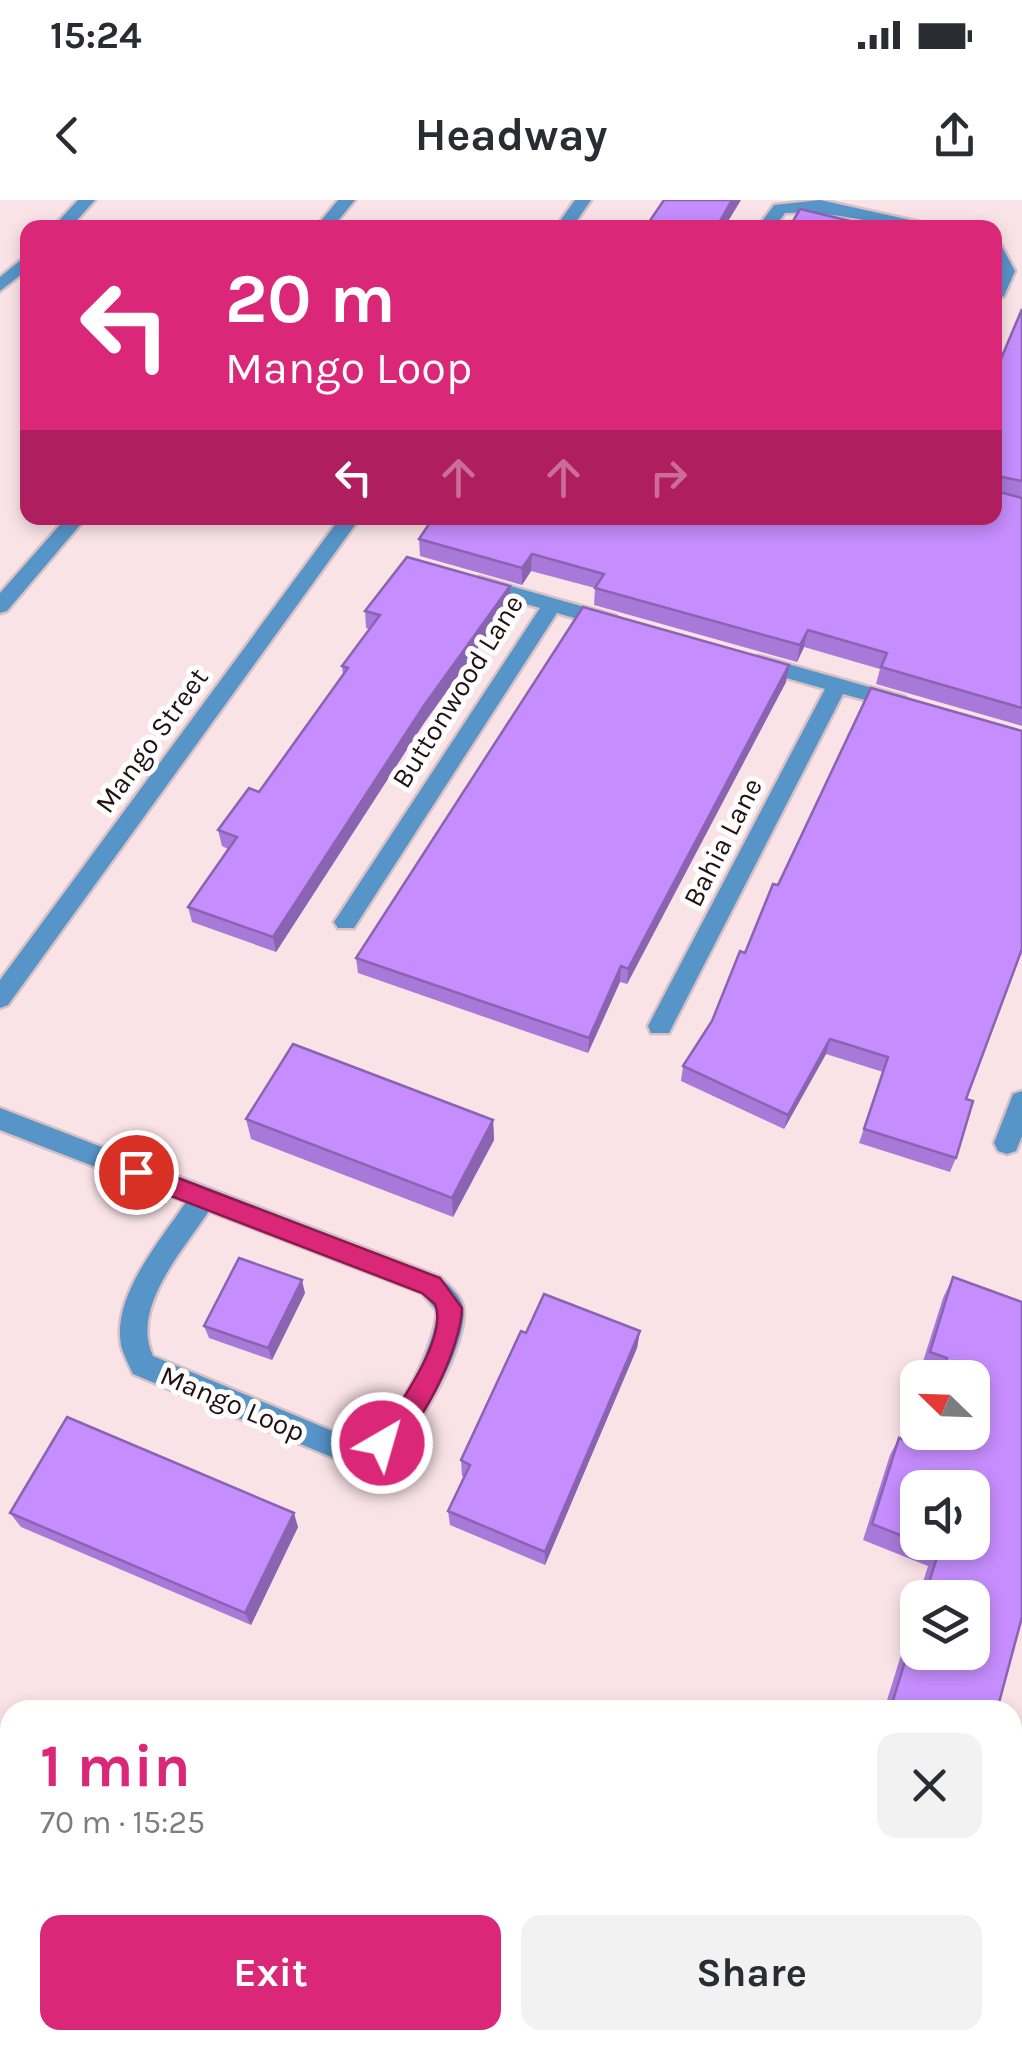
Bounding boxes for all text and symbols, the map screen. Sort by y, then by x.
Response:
text: 15:24 [50,13,142,58]
icon: back [40,108,95,163]
icon: share [927,108,982,163]
text: Headway [415,109,607,161]
text: 20 m [225,258,396,340]
icon: left [60,260,190,390]
text: Mango Loop [225,342,472,394]
icon: left [326,450,381,505]
icon: ahead [431,450,486,505]
icon: ahead [536,450,591,505]
icon: right [641,450,696,505]
street label: Buttonwood Lane [385,589,530,794]
street label: Mango Street [88,662,215,819]
street label: Bahia Lane [676,772,769,912]
pin [94,1130,179,1215]
icon: arrive [109,1145,164,1200]
street label: Mango Loop [156,1358,310,1449]
north arrow [900,1360,990,1450]
map controls [900,1360,990,1670]
position arrow [330,1391,434,1495]
button: sound [900,1470,990,1560]
button: layers [900,1580,990,1670]
text: 1 min [40,1731,191,1801]
button: close [877,1733,982,1838]
text: 70 m · 15:25 [40,1804,205,1841]
button: Exit [40,1915,501,2030]
button: Share [521,1915,982,2030]

